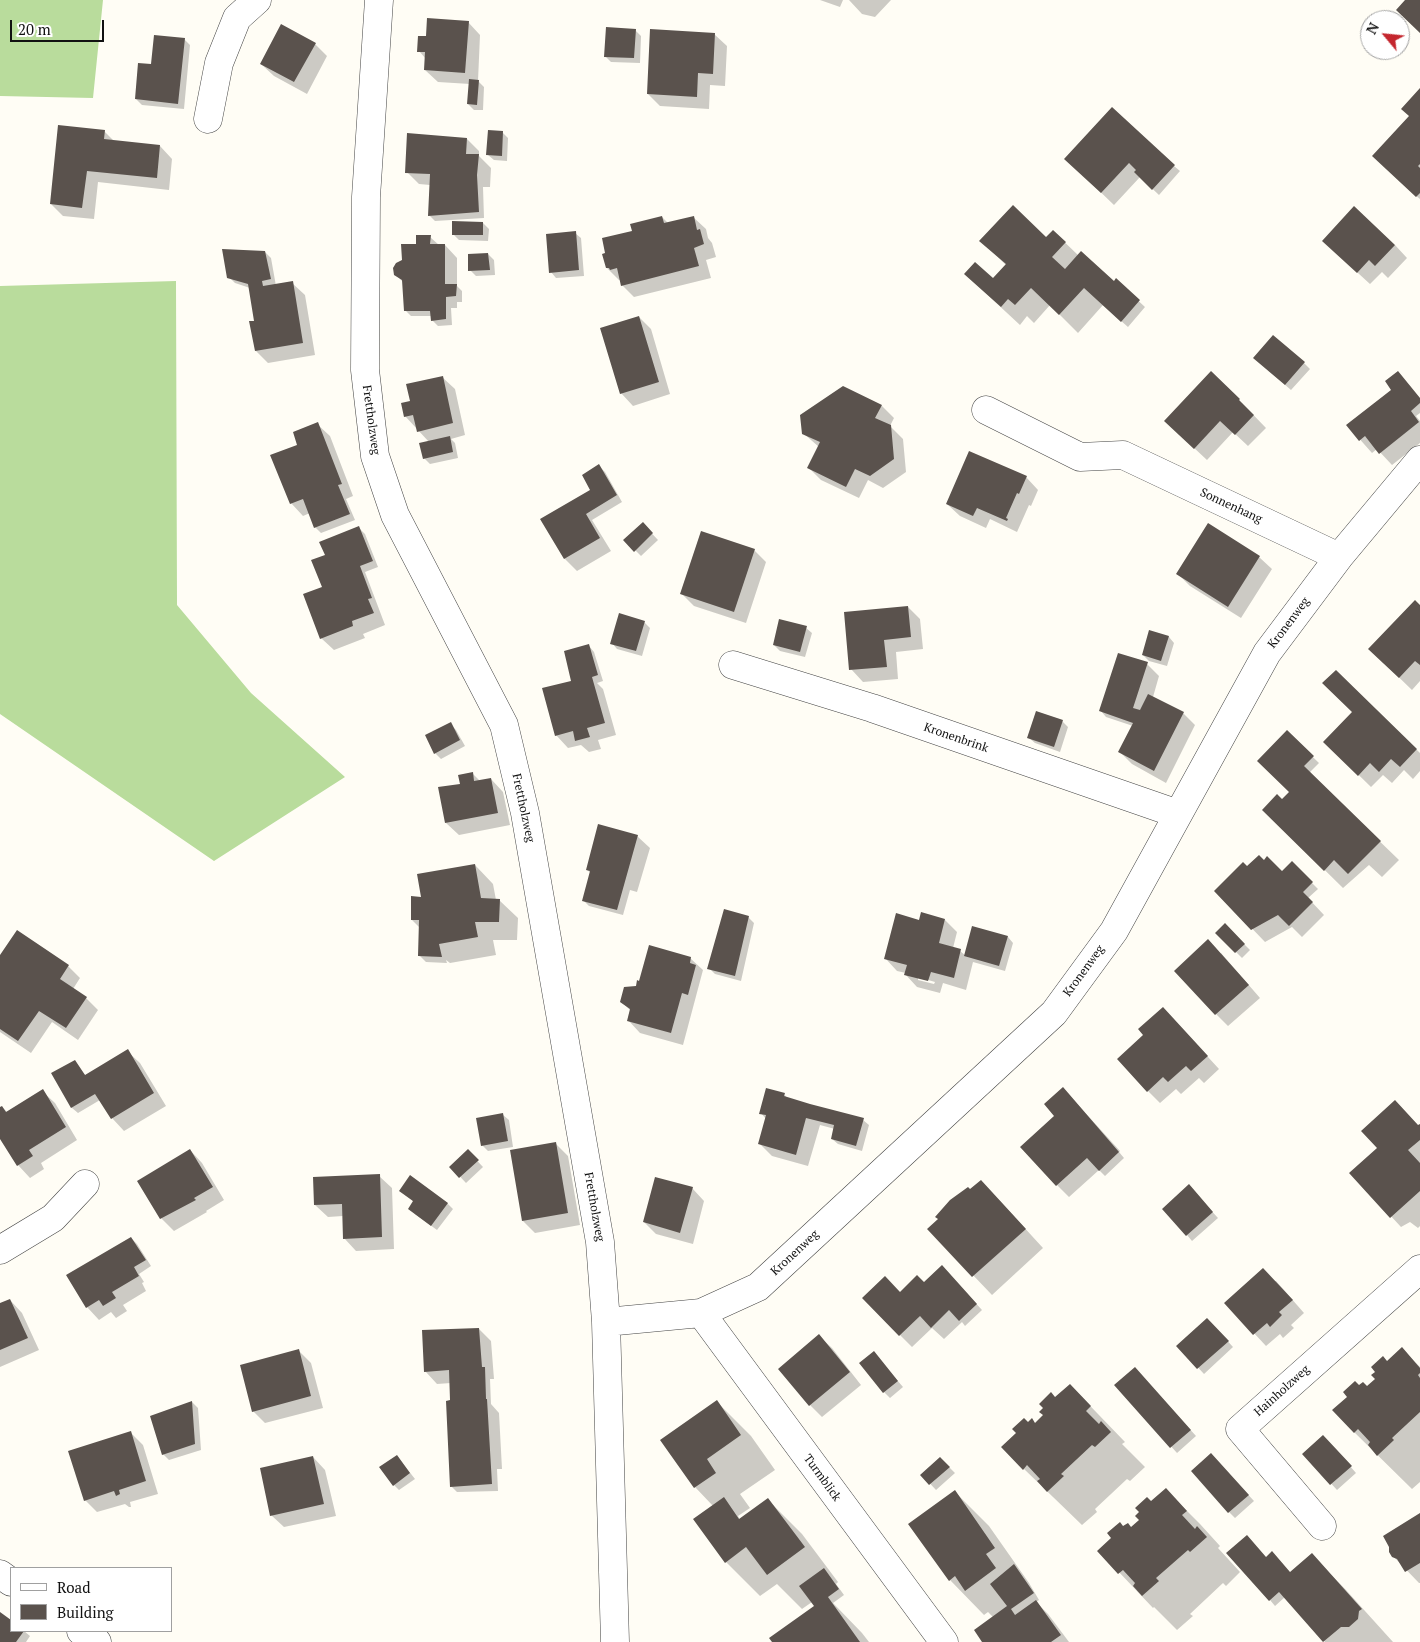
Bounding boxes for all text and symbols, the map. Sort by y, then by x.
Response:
scale bar [12,10,106,42]
north arrow [1360,10,1410,60]
text: 20 m [18,19,51,39]
text: N [1361,19,1383,37]
street label: Frettholzweg [359,384,383,456]
street label: Sonnenhang [1198,485,1264,527]
street label: Kronenweg [1265,595,1313,651]
street label: Kronenbrink [922,720,990,756]
street label: Frettholzweg [509,772,537,844]
street label: Kronenweg [1060,942,1108,1000]
street label: Frettholzweg [581,1171,607,1243]
street label: Kronenweg [768,1227,822,1279]
street label: Hainholzweg [1251,1362,1313,1420]
street label: Turmblick [800,1452,844,1504]
legend [10,1567,172,1632]
text: Road [57,1577,90,1597]
text: Building [57,1602,114,1622]

